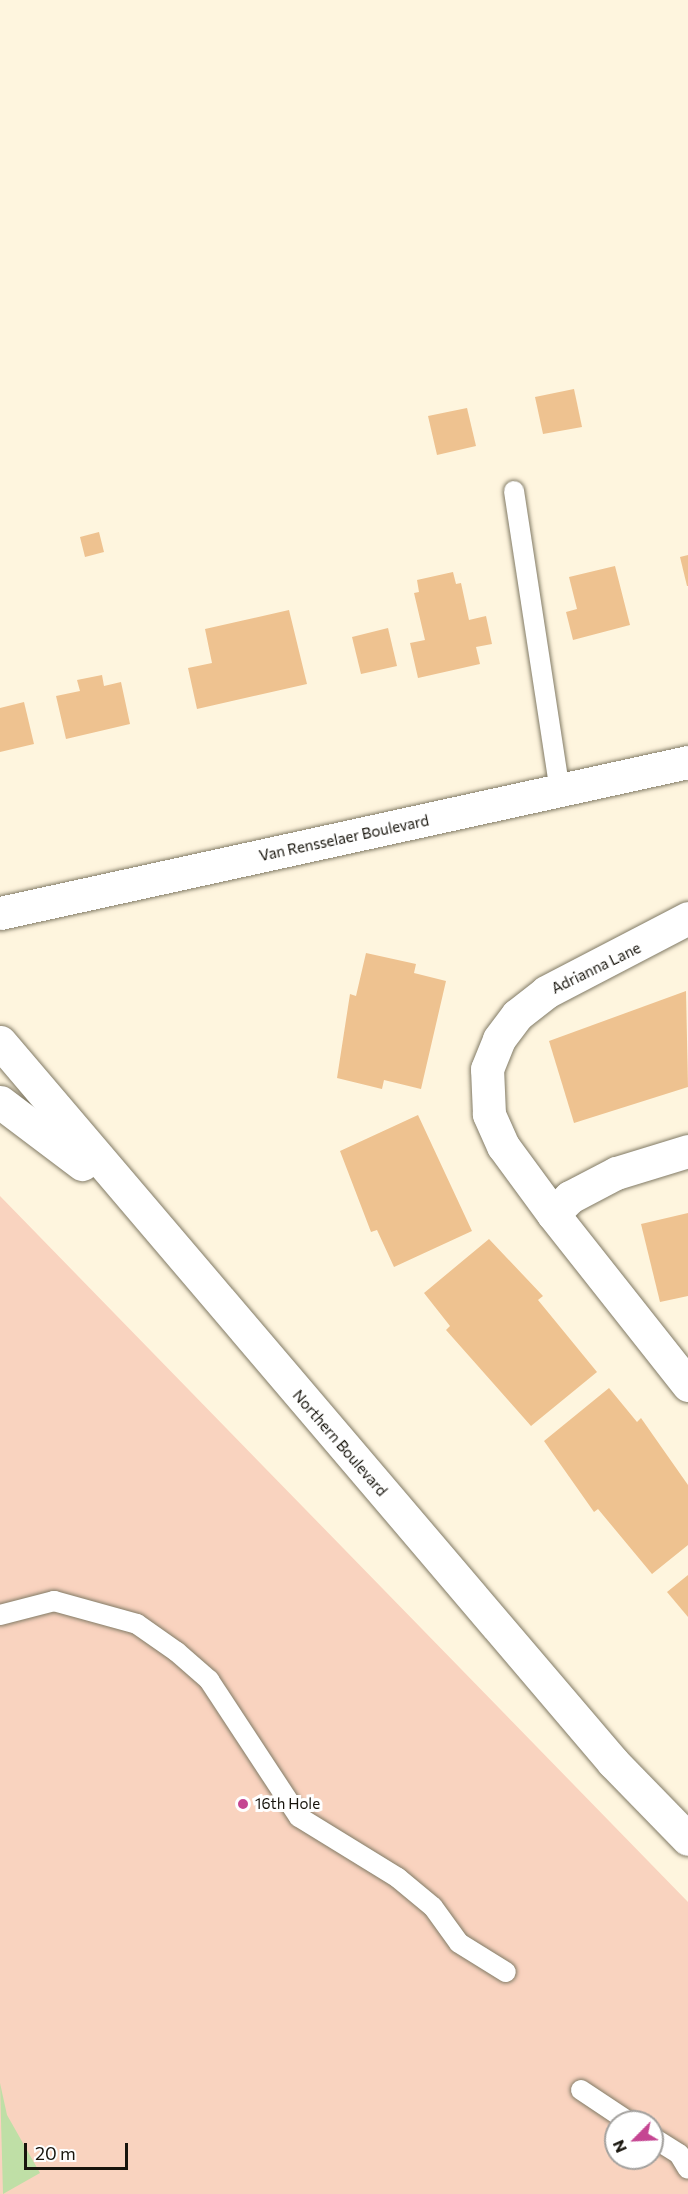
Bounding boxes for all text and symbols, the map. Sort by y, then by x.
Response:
street label: Van Rensselaer Boulevard [257,811,431,865]
street label: Adrianna Lane [548,939,644,997]
street label: Northern Boulevard [289,1386,391,1500]
place label: 16th Hole [255,1795,320,1813]
marker: 16th Hole [236,1797,250,1811]
north arrow [604,2110,664,2170]
scale bar [27,2131,130,2169]
text: N [608,2137,630,2156]
text: 20 m [35,2142,76,2164]

